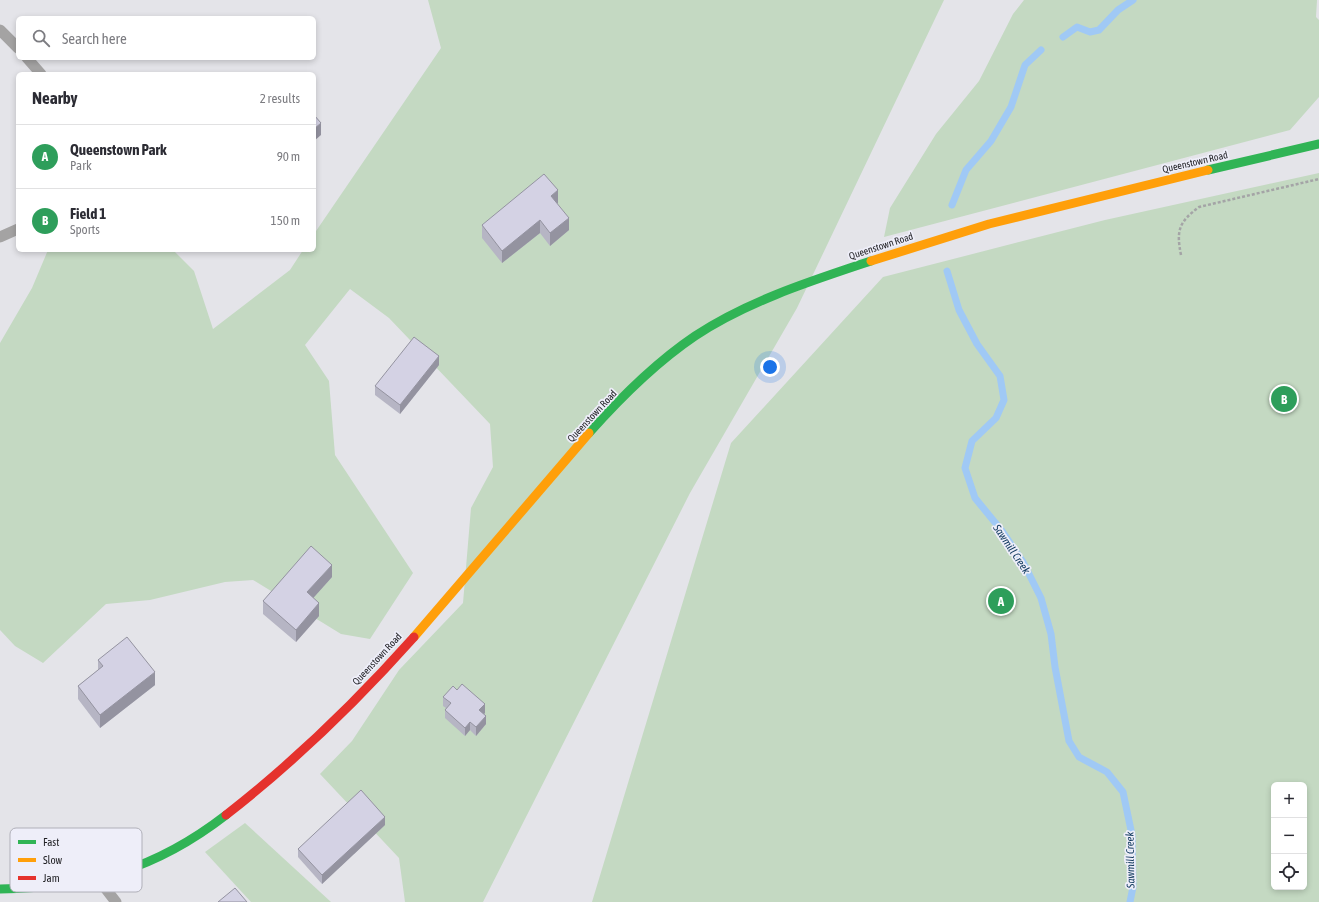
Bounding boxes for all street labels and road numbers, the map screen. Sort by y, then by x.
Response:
street label: Queenstown Road [1161,149,1229,175]
street label: Queenstown Road [848,230,915,262]
street label: Queenstown Road [565,388,619,444]
street label: Queenstown Road [350,631,404,687]

